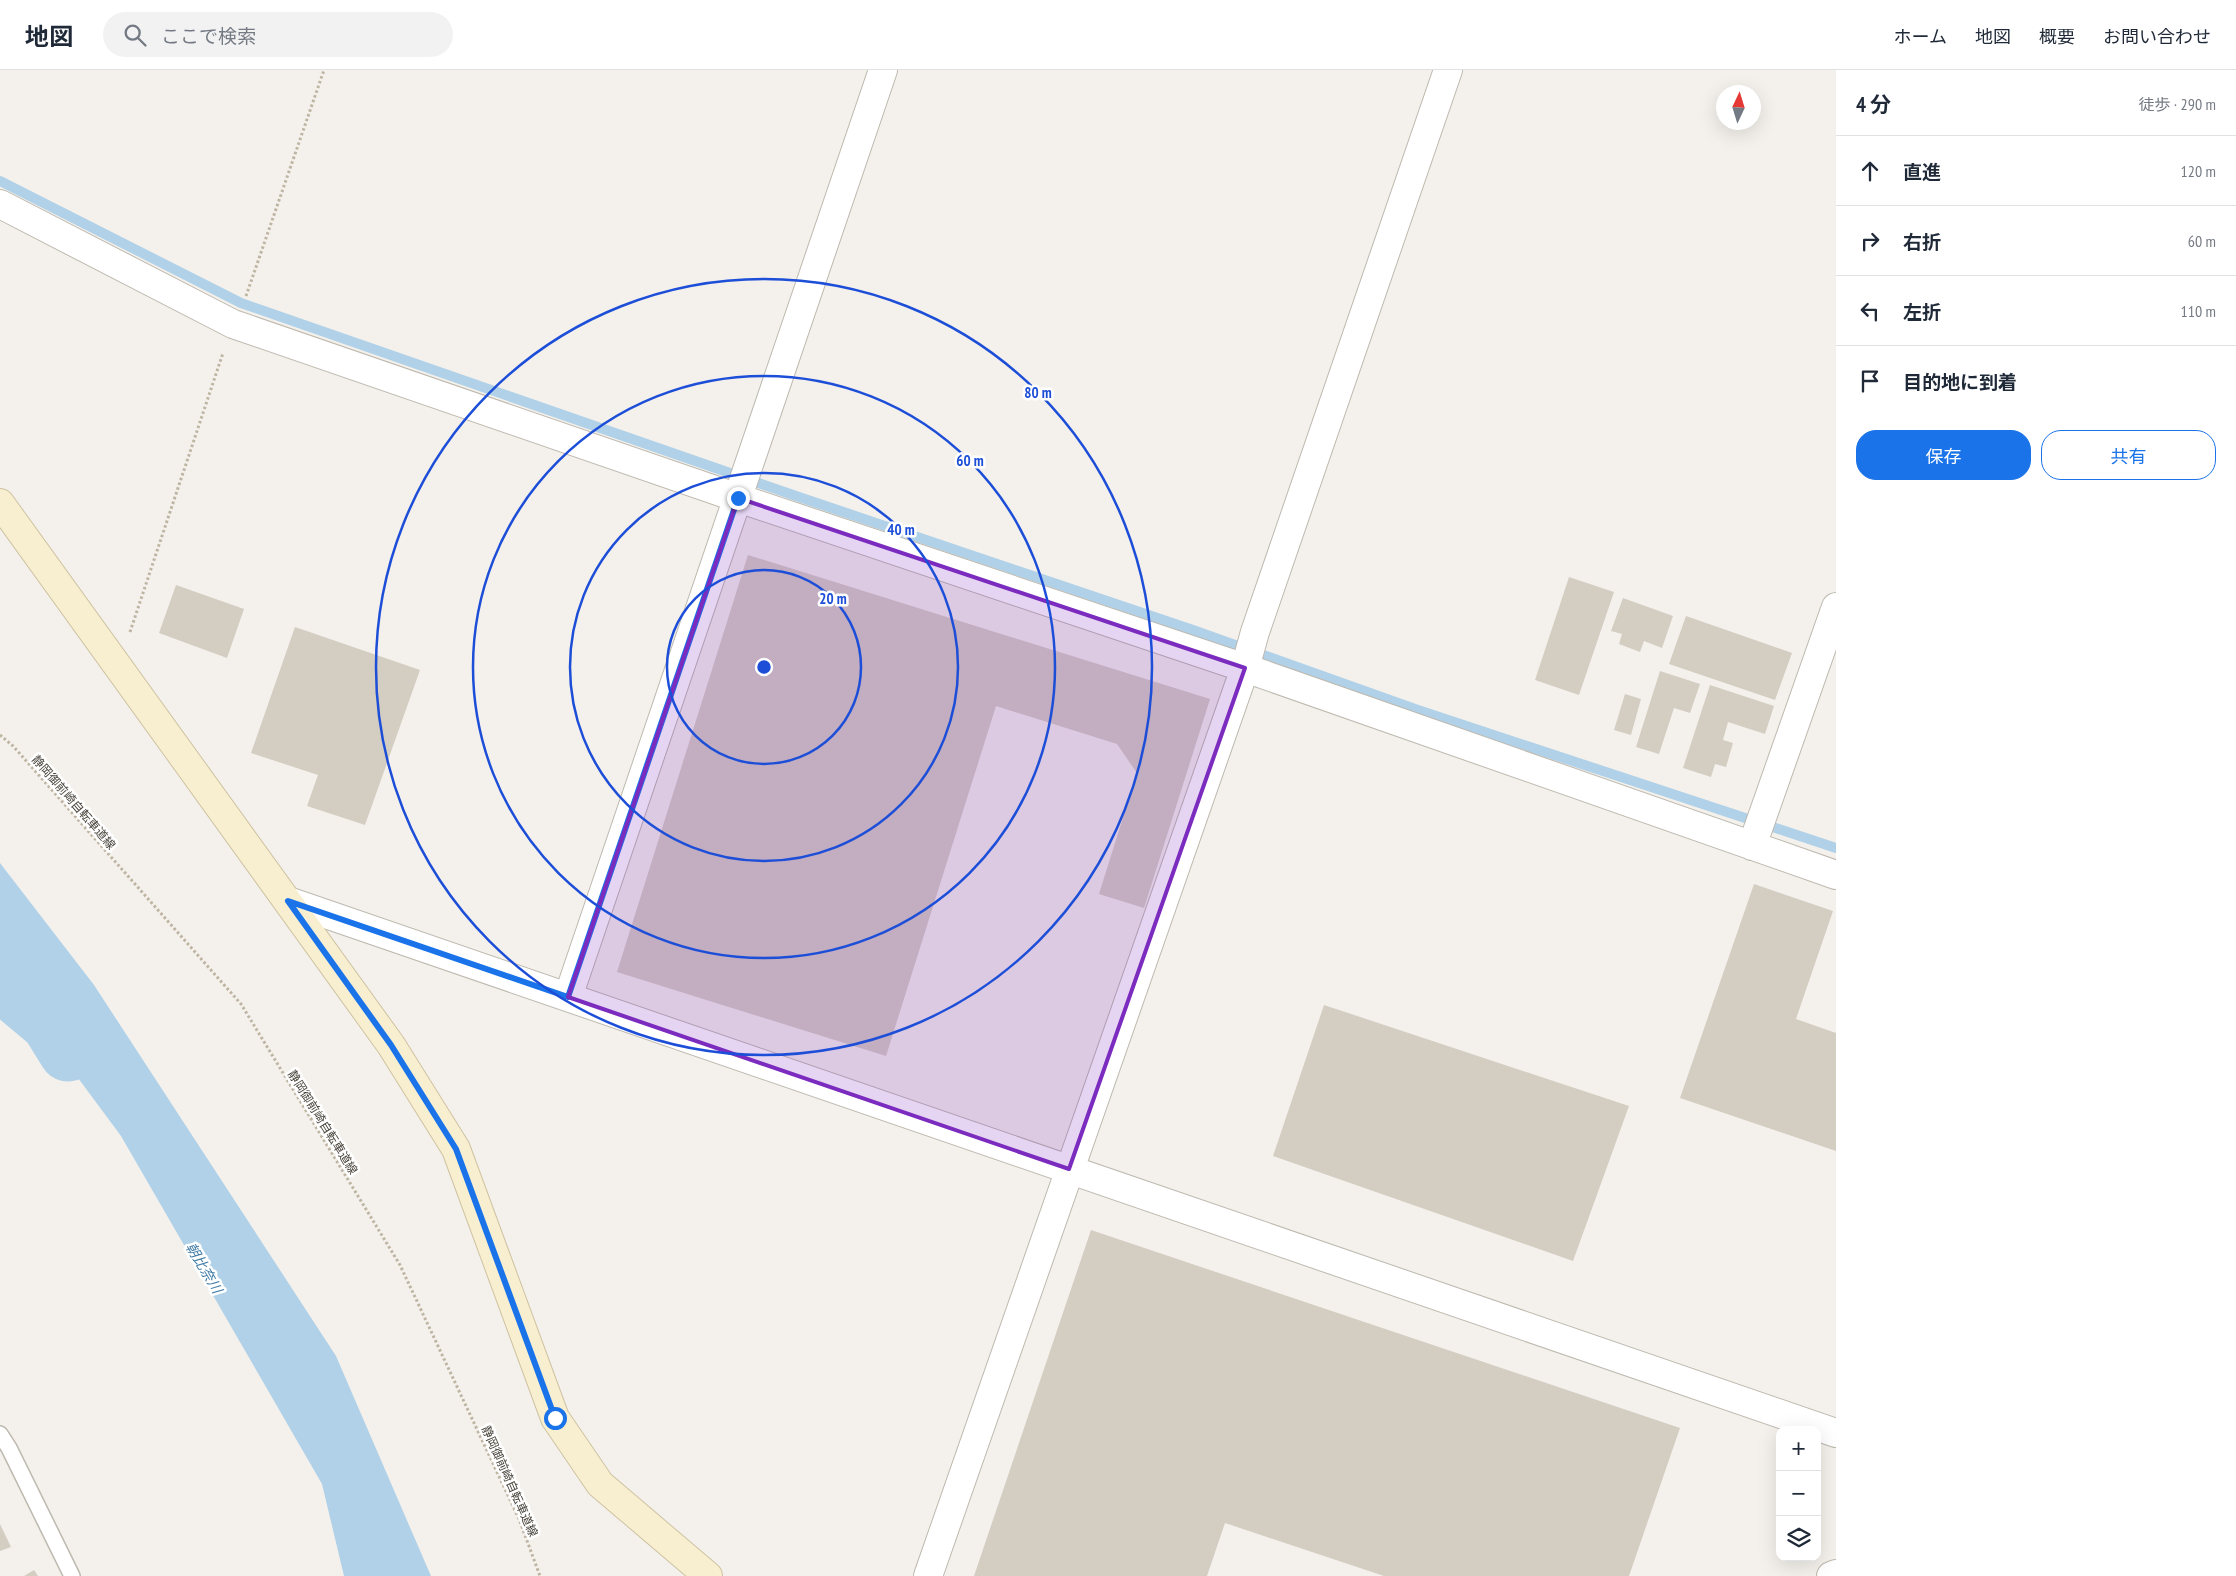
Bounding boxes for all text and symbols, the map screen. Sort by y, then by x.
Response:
search box [103,12,453,57]
text: 地図 [25,21,73,52]
icon: search [121,21,149,49]
text: ここで検索 [161,24,256,48]
text: ホーム [1894,25,1947,48]
text: 地図 [1975,25,2011,48]
text: 概要 [2039,25,2075,48]
text: お問い合わせ [2103,25,2211,48]
north arrow [1716,85,1761,130]
text: 4 分 [1856,91,1891,118]
text: 徒歩 · 290 m [2138,94,2216,114]
icon: ahead [1856,157,1884,185]
text: 直進 [1903,160,1941,184]
text: 120 m [2181,161,2216,181]
icon: right [1856,227,1884,255]
text: 右折 [1903,230,1941,254]
text: 60 m [2188,231,2216,251]
icon: left [1856,297,1884,325]
text: 左折 [1903,300,1941,324]
text: 110 m [2181,301,2216,321]
icon: arrive [1856,367,1884,395]
text: 目的地に到着 [1903,370,2017,394]
text: 80 m [1024,383,1052,402]
button: 保存 [1856,430,2031,480]
button: 共有 [2041,430,2216,480]
text: 60 m [956,451,984,470]
route end [727,487,750,510]
text: 40 m [887,520,915,539]
text: 20 m [819,589,847,608]
centre of rings [755,658,773,676]
street label: 静岡御前崎自転車道線 [29,752,119,852]
street label: 静岡御前崎自転車道線 [285,1067,361,1177]
water label: 朝比奈川 [182,1239,227,1298]
route start [544,1407,567,1430]
street label: 静岡御前崎自転車道線 [479,1423,541,1539]
map controls [1776,1426,1821,1561]
button: + [1776,1426,1821,1471]
button: − [1776,1471,1821,1516]
button: layers [1776,1516,1821,1561]

